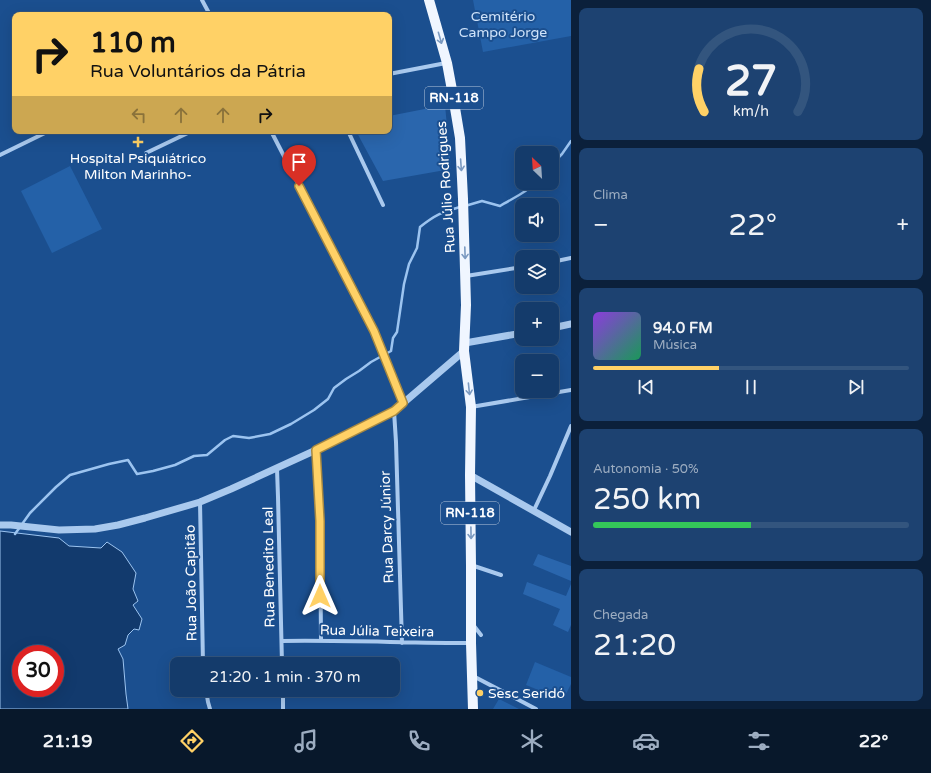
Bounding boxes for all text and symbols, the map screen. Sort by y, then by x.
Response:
park label: Cemitério Campo Jorge [459,8,547,41]
text: 110 m [90,26,176,60]
icon: right [24,28,76,80]
one-way arrow [437,31,444,44]
text: 27 [725,57,777,107]
text: Rua Voluntários da Pátria [90,60,306,82]
road number: RN-118 [425,87,483,109]
text: km/h [733,103,769,120]
icon: left [128,104,150,126]
icon: ahead [170,104,192,126]
icon: ahead [212,104,234,126]
icon: right [254,104,276,126]
street label: Rua Júlio Rodrigues [433,120,459,254]
marker: Hospital Psiquiátrico Milton Marinho- [132,136,144,148]
pin [282,145,316,186]
north arrow [515,146,559,190]
map controls [515,146,559,398]
place label: Hospital Psiquiátrico Milton Marinho- [70,150,206,183]
icon: arrive [288,151,310,173]
one-way arrow [458,158,465,171]
text: Clima [593,187,628,203]
button: sound [515,198,559,242]
text: 22° [728,207,777,244]
text: − [593,212,609,238]
text: + [897,212,909,238]
one-way arrow [461,246,468,259]
button: layers [515,250,559,294]
button: + [515,302,559,346]
text: 94.0 FM [653,319,713,337]
text: Música [653,337,697,353]
button: − [515,354,559,398]
icon: previous [635,376,657,398]
icon: pause [740,376,762,398]
icon: next [845,376,867,398]
one-way arrow [465,382,472,395]
text: Autonomia · 50% [593,461,699,477]
street label: Rua Darcy Júnior [377,470,397,584]
text: 250 km [593,481,701,518]
road number: RN-118 [441,502,499,524]
street label: Rua Benedito Leal [259,506,279,628]
street label: Rua João Capitão [181,525,201,641]
one-way arrow [467,526,475,539]
position arrow [299,575,341,617]
text: Chegada [593,607,648,623]
street label: Rua Júlia Teixeira [320,622,434,640]
text: 21:20 [593,627,676,664]
speed limit sign: 30 [12,645,64,697]
text: 21:20 · 1 min · 370 m [210,668,360,686]
place label: Sesc Seridó [488,685,565,702]
marker: Sesc Seridó [475,688,485,698]
icon: directions [178,727,206,755]
icon: music [292,727,320,755]
icon: phone [405,727,433,755]
icon: climate [518,727,546,755]
icon: car [632,727,660,755]
icon: filters [745,727,773,755]
text: 21:19 [43,730,93,752]
text: 22° [859,730,888,752]

